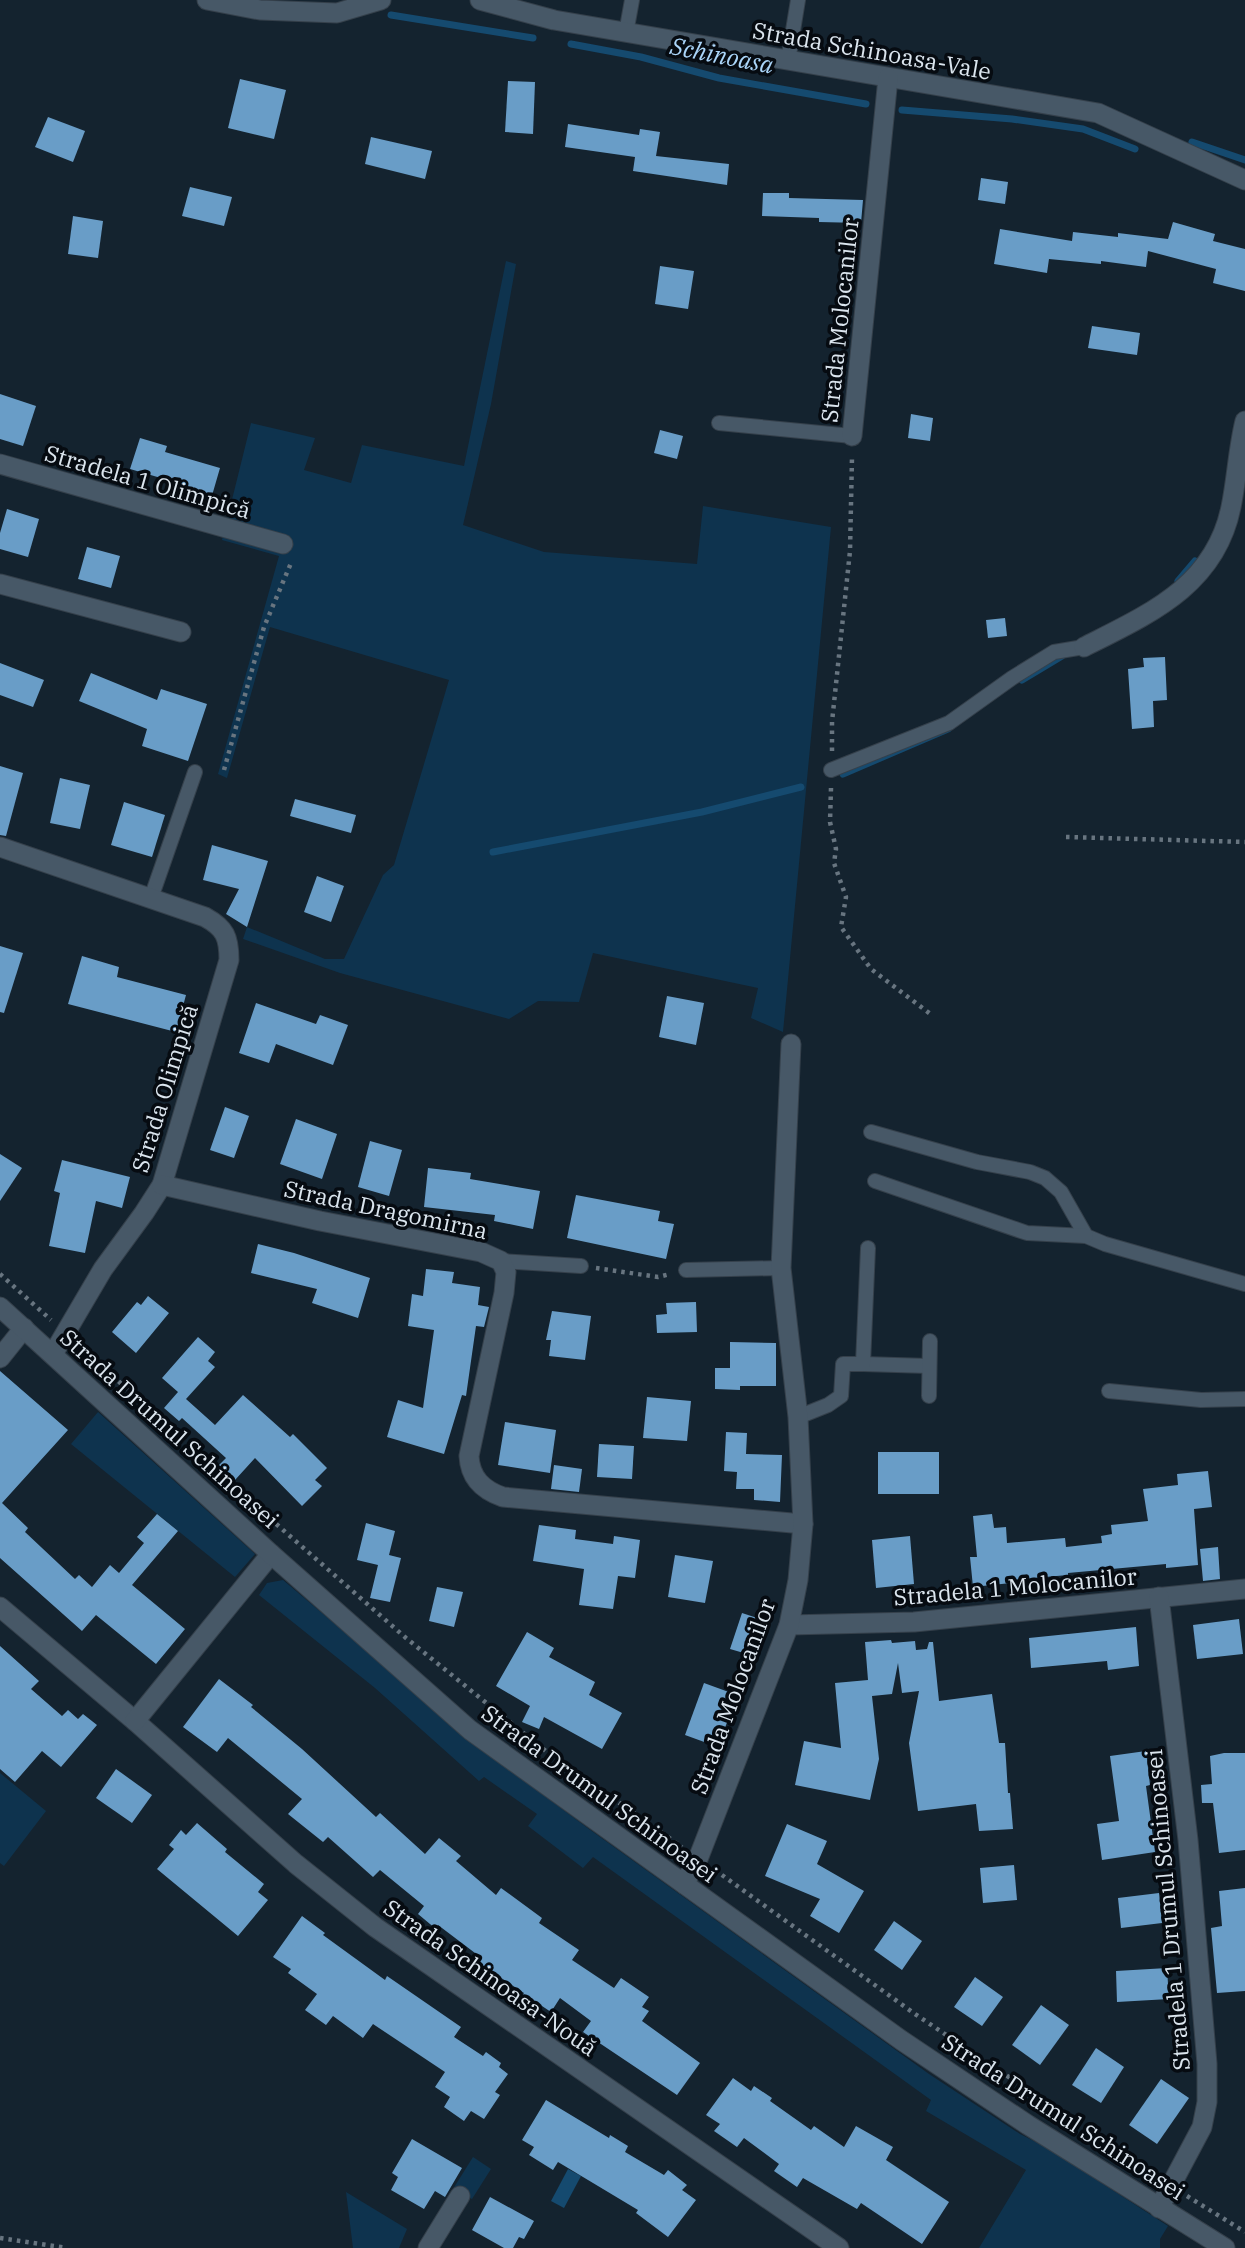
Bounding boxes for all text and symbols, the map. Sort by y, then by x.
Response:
street label: Strada Schinoasa-Vale [750,14,994,86]
water label: Schinoasa [667,29,776,81]
street label: Strada Molocanilor [813,216,865,424]
street label: Stradela 1 Olimpică [42,437,254,525]
street label: Strada Olimpică [124,1000,204,1176]
street label: Strada Dragomirna [282,1173,490,1245]
street label: Strada Drumul Schinoasei [54,1322,286,1534]
street label: Stradela 1 Molocanilor [892,1560,1138,1612]
street label: Strada Molocanilor [683,1594,781,1798]
street label: Strada Drumul Schinoasei [476,1697,724,1889]
street label: Stradela 1 Drumul Schinoasei [1138,1748,1196,2072]
street label: Strada Schinoasa-Nouă [378,1892,604,2062]
street label: Strada Drumul Schinoasei [937,2026,1191,2206]

